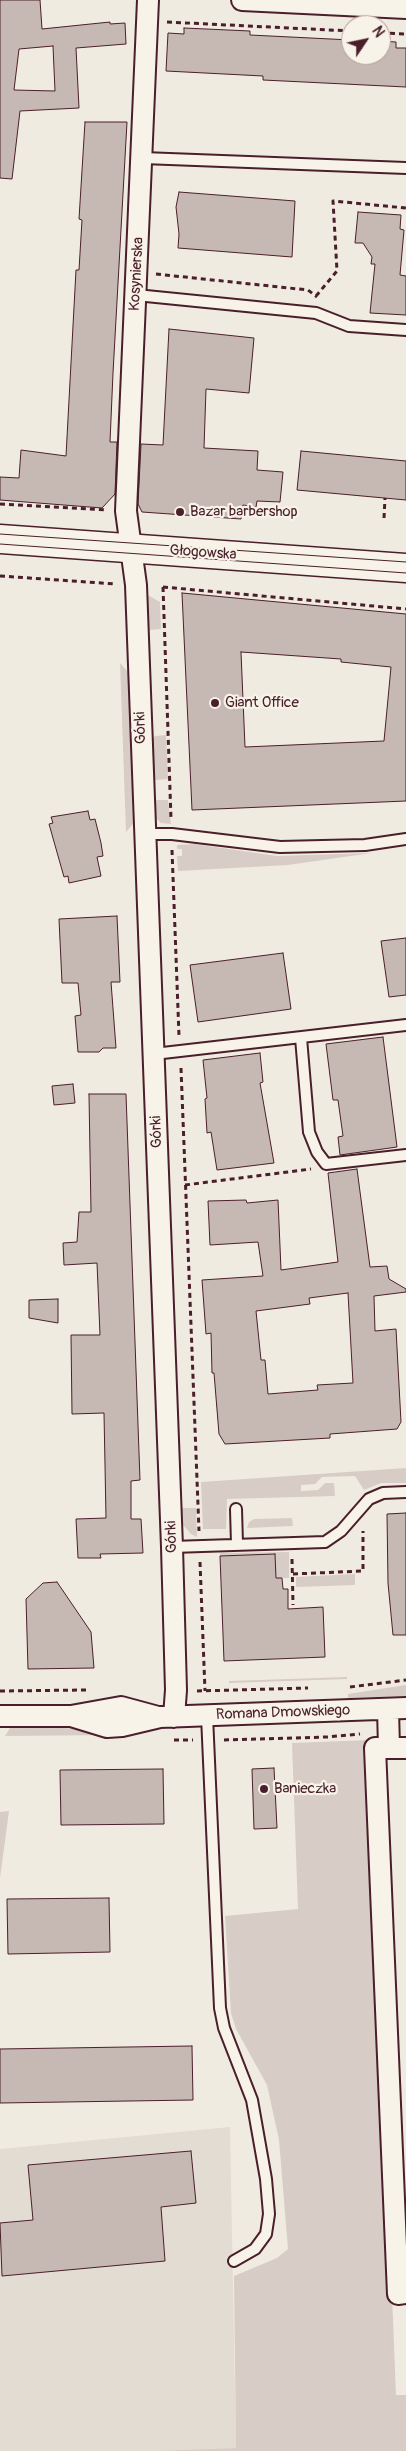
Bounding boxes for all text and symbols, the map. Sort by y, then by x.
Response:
north arrow [341,15,391,65]
text: N [368,23,388,41]
street label: Kosynierska [126,237,148,311]
place label: Bazar barbershop [190,503,298,521]
marker: Bazar barbershop [174,506,186,518]
street label: Głogowska [169,542,237,564]
place label: Giant Office [225,694,299,712]
marker: Giant Office [209,697,221,709]
street label: Górki [131,711,151,745]
street label: Górki [147,1115,167,1149]
street label: Górki [162,1520,182,1554]
street label: Romana Dmowskiego [216,1702,350,1724]
place label: Banieczka [274,1780,336,1798]
marker: Banieczka [258,1783,270,1795]

